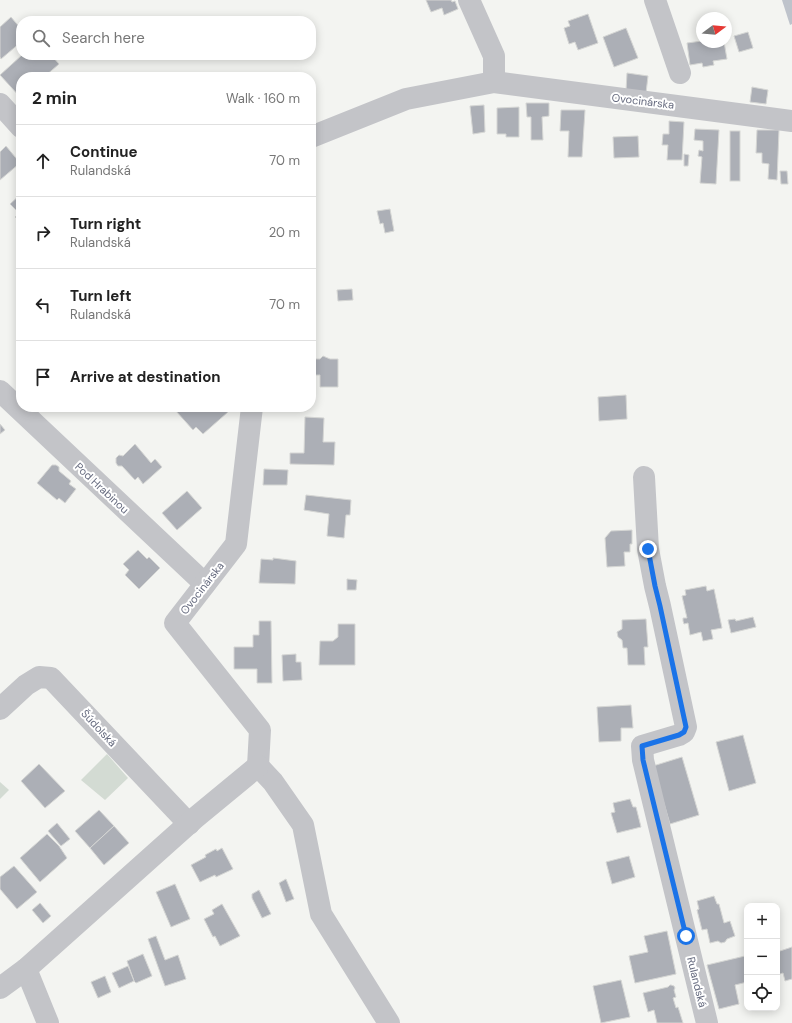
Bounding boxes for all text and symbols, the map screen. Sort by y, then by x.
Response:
north arrow [696,12,732,48]
search box [16,16,316,60]
icon: search [30,27,52,49]
text: Search here [62,28,145,48]
text: 2 min [32,87,77,109]
text: Walk · 160 m [226,90,300,107]
street label: Ovocinárska [611,90,675,112]
text: Continue [70,142,138,162]
icon: ahead [32,150,54,172]
text: 70 m [269,152,300,169]
text: Rulandská [70,162,131,179]
text: Turn right [70,214,141,234]
icon: right [32,222,54,244]
text: 20 m [269,224,300,241]
text: Rulandská [70,234,131,251]
text: Turn left [70,286,131,306]
icon: left [32,294,54,316]
text: 70 m [269,296,300,313]
text: Rulandská [70,306,131,323]
icon: arrive [32,366,54,388]
text: Arrive at destination [70,367,221,387]
street label: Pod Hrabinou [72,459,132,517]
route end [639,540,657,558]
street label: Ovocinárska [177,559,227,617]
street label: Šúdolská [78,707,120,749]
map controls [744,903,780,1011]
button: + [744,903,780,939]
route start [677,927,695,945]
button: − [744,939,780,975]
street label: Rulandská [684,955,710,1009]
button: locate [744,975,780,1011]

